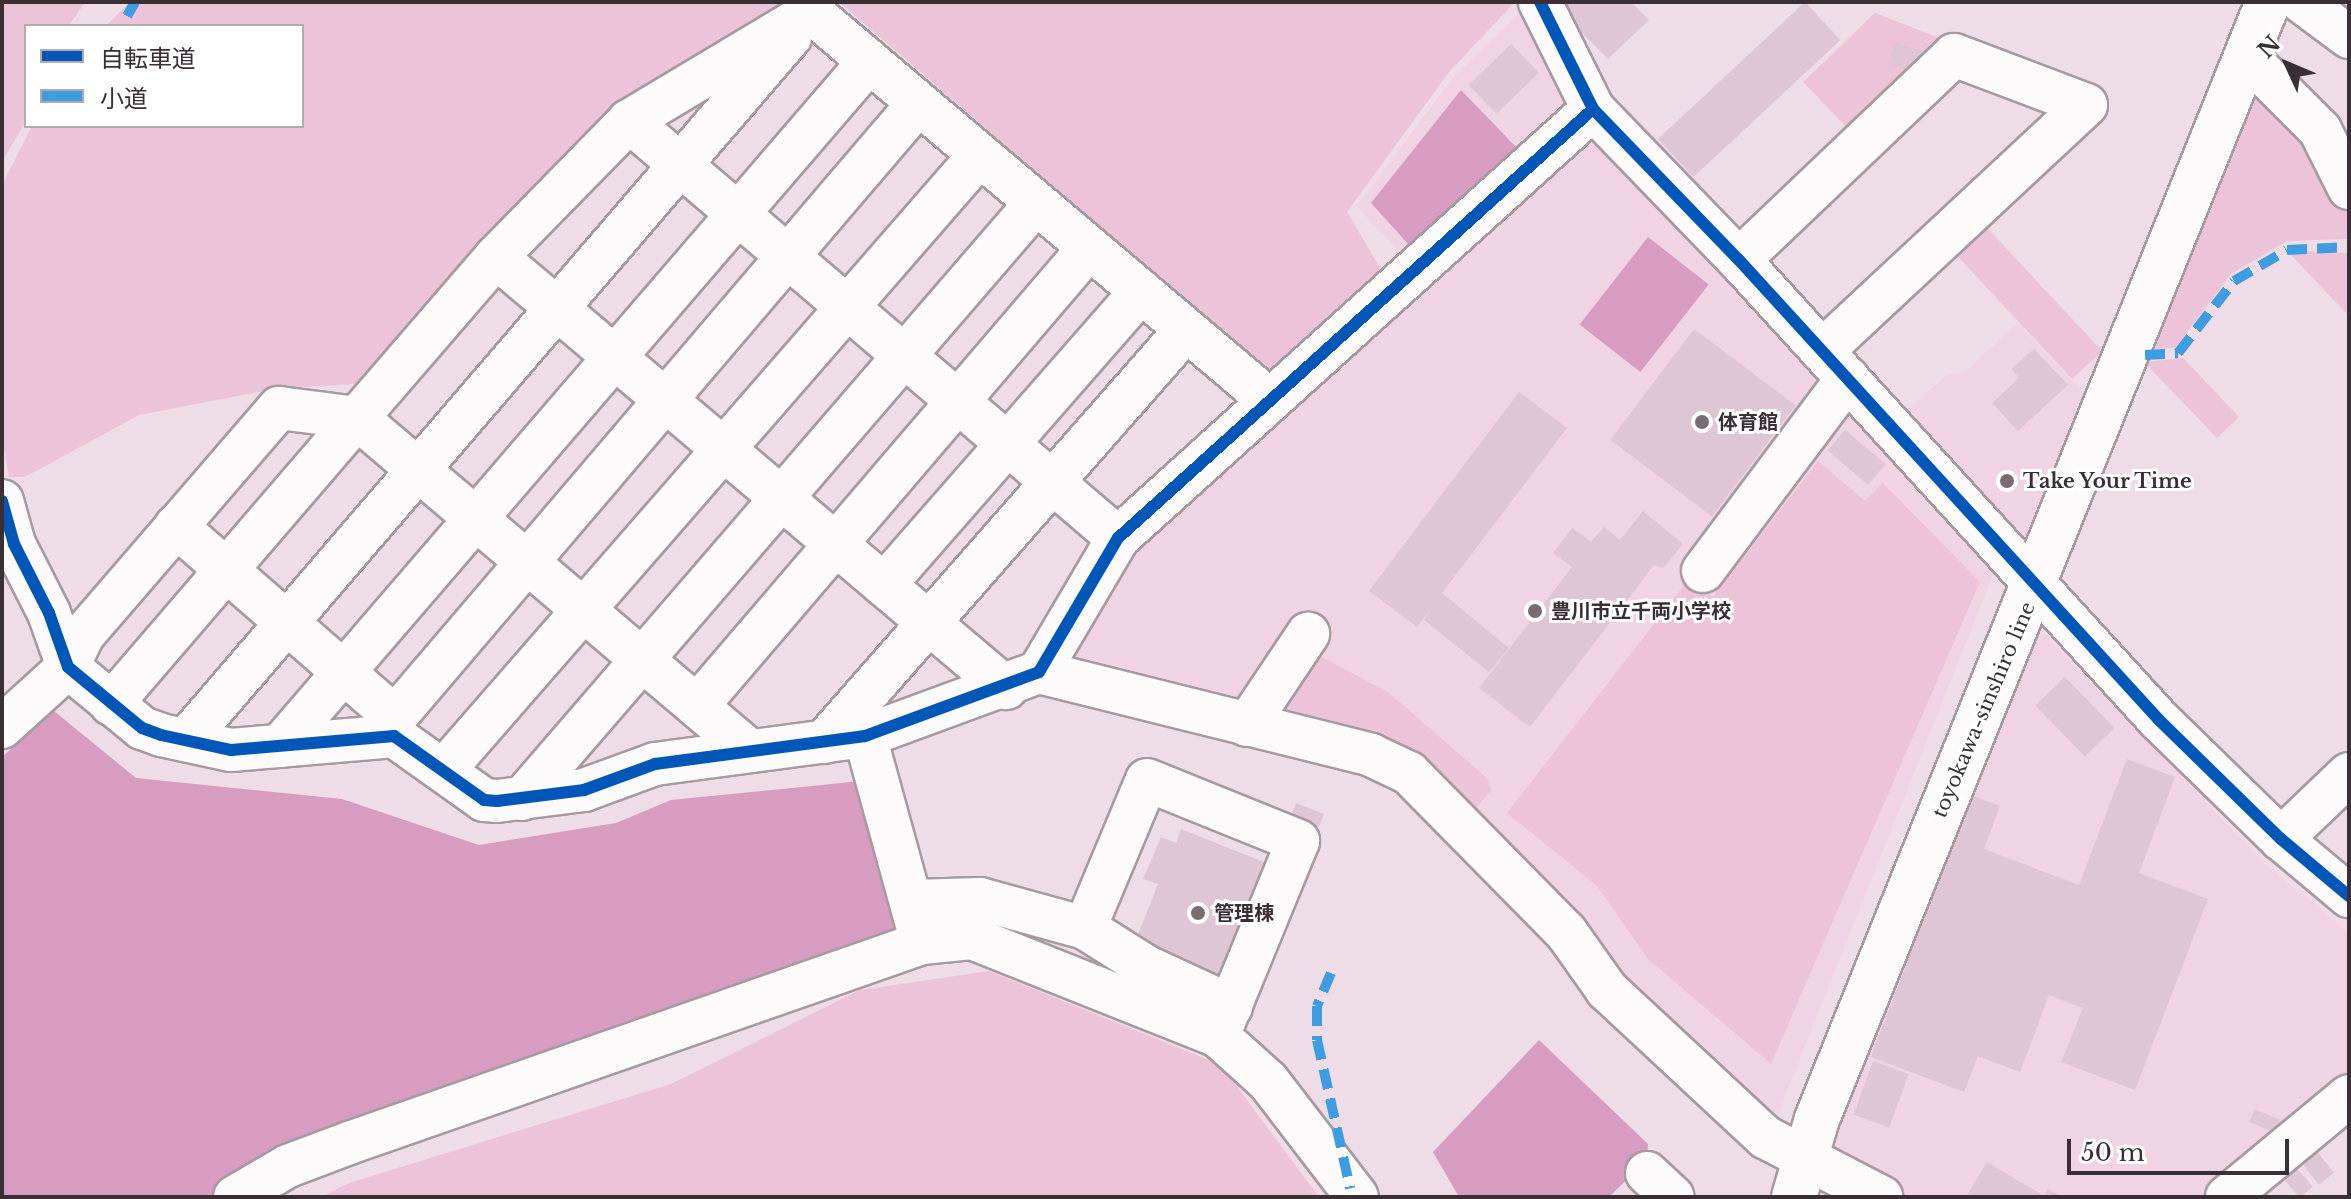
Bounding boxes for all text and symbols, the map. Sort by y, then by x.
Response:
legend [24,24,304,128]
north arrow [2247,24,2327,104]
text: N [2252,30,2286,64]
text: 自転車道 [100,44,196,73]
text: 小道 [100,84,148,113]
place label: 体育館 [1718,410,1778,434]
marker: 体育館 [1693,413,1711,431]
place label: Take Your Time [2023,469,2193,493]
marker: Take Your Time [1998,472,2016,490]
place label: 豊川市立千両小学校 [1551,599,1731,623]
street label: toyokawa-sinshiro line [1928,599,2040,821]
marker: 豊川市立千両小学校 [1526,602,1544,620]
place label: 管理棟 [1214,901,1274,925]
marker: 管理棟 [1189,904,1207,922]
scale bar [2071,1123,2293,1173]
text: 50 m [2081,1138,2144,1167]

